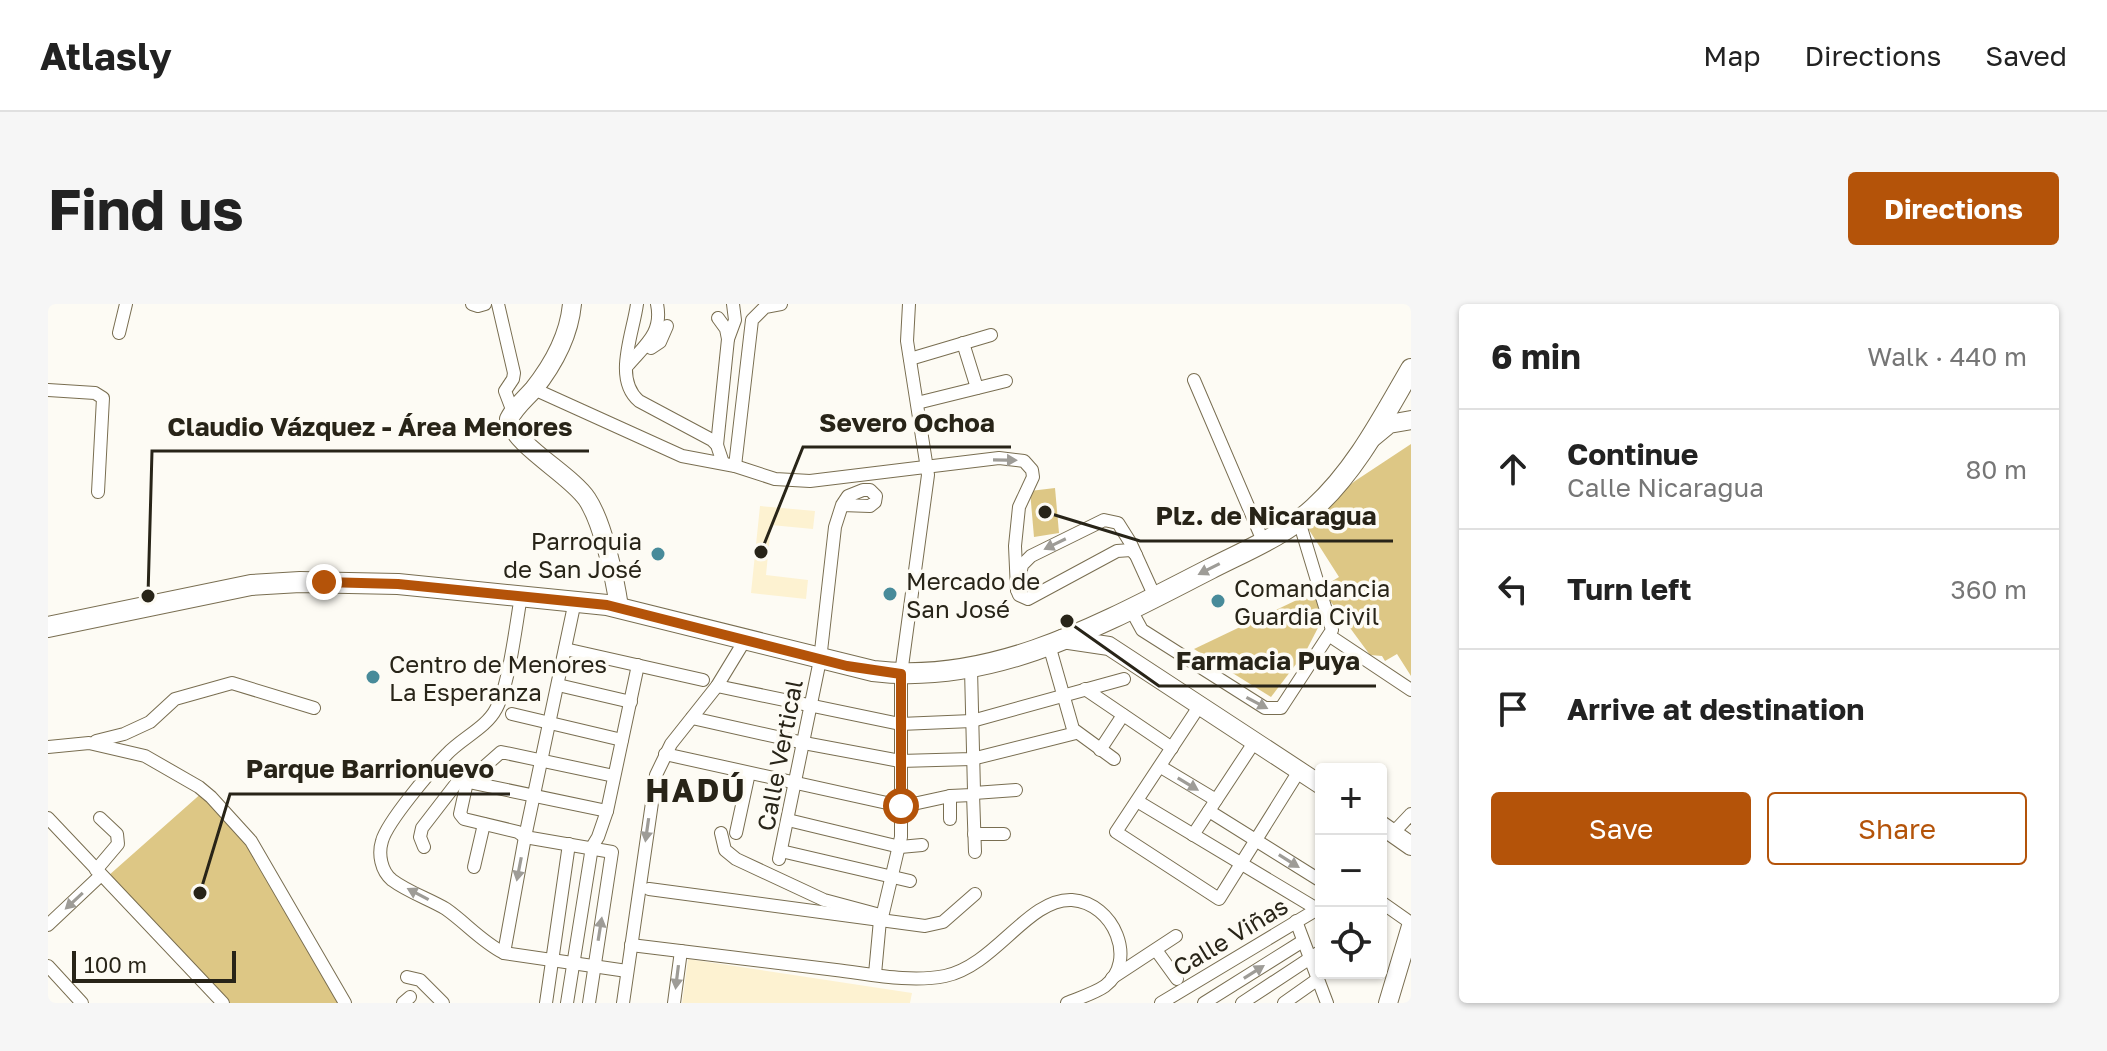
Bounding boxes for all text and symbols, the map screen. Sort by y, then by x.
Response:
text: Atlasly [40,33,172,78]
text: Map [1703,39,1760,72]
text: Directions [1804,39,1941,72]
text: Saved [1985,39,2067,72]
button: Directions [1848,172,2059,245]
text: Find us [48,175,244,242]
text: 6 min [1491,336,1581,376]
text: Walk · 440 m [1867,341,2027,372]
callout: Severo Ochoa [803,397,1011,447]
callout: Claudio Vázquez - Área Menores [152,401,589,451]
text: Severo Ochoa [819,407,995,438]
text: Claudio Vázquez - Área Menores [167,411,573,442]
text: Continue [1567,436,1698,472]
icon: ahead [1491,447,1535,491]
one-way arrow [992,453,1018,466]
text: 80 m [1966,454,2027,485]
text: Calle Nicaragua [1567,472,1764,503]
callout: Plz. de Nicaragua [1140,491,1393,541]
text: Plz. de Nicaragua [1155,500,1377,531]
place label: Parroquia de San José [503,526,642,583]
one-way arrow [1043,537,1066,551]
marker: Parroquia de San José [649,545,667,563]
one-way arrow [1198,562,1221,576]
route end [306,564,342,600]
place label: Mercado de San José [906,566,1040,623]
icon: left [1491,567,1535,611]
text: Turn left [1567,571,1692,607]
place label: Comandancia Guardia Civil [1234,573,1390,630]
text: 360 m [1950,574,2027,605]
marker: Mercado de San José [881,585,899,603]
marker: Comandancia Guardia Civil [1209,592,1227,610]
callout: Farmacia Puya [1159,636,1376,686]
text: Farmacia Puya [1176,645,1360,676]
place label: Centro de Menores La Esperanza [389,649,607,706]
marker: Centro de Menores La Esperanza [364,668,382,686]
street label: Calle Vertical [750,677,808,833]
icon: arrive [1491,687,1535,731]
text: Arrive at destination [1567,691,1864,727]
one-way arrow [1246,696,1269,709]
callout: Parque Barrionuevo [230,744,510,794]
text: Parque Barrionuevo [246,753,494,784]
map controls [1315,763,1387,979]
button: + [1315,763,1387,835]
district label: HADÚ [645,771,747,809]
one-way arrow [1177,776,1199,790]
route start [883,788,919,824]
button: Save [1491,792,1751,865]
button: Share [1767,792,2027,865]
one-way arrow [640,818,653,843]
button: − [1315,835,1387,907]
one-way arrow [1278,853,1300,867]
one-way arrow [512,857,524,882]
one-way arrow [407,887,430,901]
street label: Calle Viñas [1167,890,1293,982]
one-way arrow [65,891,84,909]
button: locate [1315,907,1387,979]
one-way arrow [594,916,607,941]
scale bar [72,947,236,983]
text: 100 m [84,951,147,978]
one-way arrow [1243,964,1264,979]
one-way arrow [671,965,684,990]

